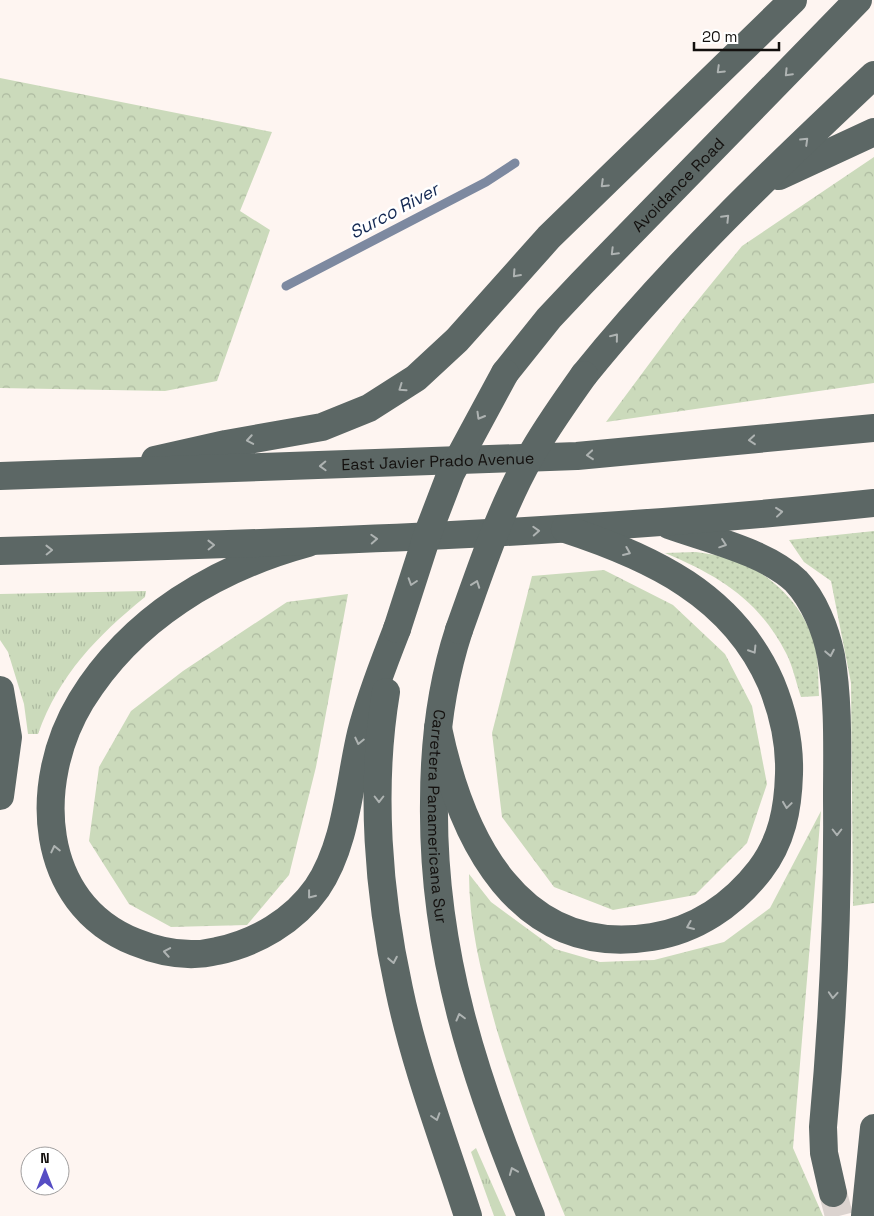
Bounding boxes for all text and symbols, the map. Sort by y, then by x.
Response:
scale bar [694,20,779,52]
text: 20 m [702,27,737,46]
one-way arrow [717,64,726,73]
one-way arrow [785,67,794,76]
street label: Avoidance Road [628,133,729,237]
one-way arrow [799,137,808,146]
water label: Surco River [345,176,444,244]
one-way arrow [601,178,610,187]
one-way arrow [720,215,729,224]
one-way arrow [610,246,619,255]
one-way arrow [513,268,522,277]
one-way arrow [609,334,617,343]
one-way arrow [398,382,408,391]
one-way arrow [477,410,487,419]
one-way arrow [245,434,254,444]
one-way arrow [748,434,756,445]
street label: East Javier Prado Avenue [341,447,535,475]
one-way arrow [586,449,594,460]
one-way arrow [319,461,327,472]
one-way arrow [775,507,783,518]
one-way arrow [532,525,540,536]
one-way arrow [370,534,378,545]
one-way arrow [718,538,727,548]
one-way arrow [207,540,215,551]
one-way arrow [45,544,53,555]
one-way arrow [622,546,631,557]
one-way arrow [408,577,418,585]
one-way arrow [470,580,480,589]
one-way arrow [747,644,757,653]
one-way arrow [824,648,834,657]
street label: Carretera Panamericana Sur [423,708,452,925]
one-way arrow [354,737,365,746]
one-way arrow [374,795,384,803]
one-way arrow [782,801,792,809]
one-way arrow [832,829,843,837]
one-way arrow [50,844,61,853]
one-way arrow [309,889,317,898]
one-way arrow [686,921,694,931]
one-way arrow [163,947,172,957]
one-way arrow [387,956,398,965]
one-way arrow [827,991,838,999]
one-way arrow [455,1013,466,1022]
one-way arrow [431,1112,441,1121]
north arrow [20,1146,70,1196]
text: N [40,1149,50,1167]
one-way arrow [508,1167,519,1176]

